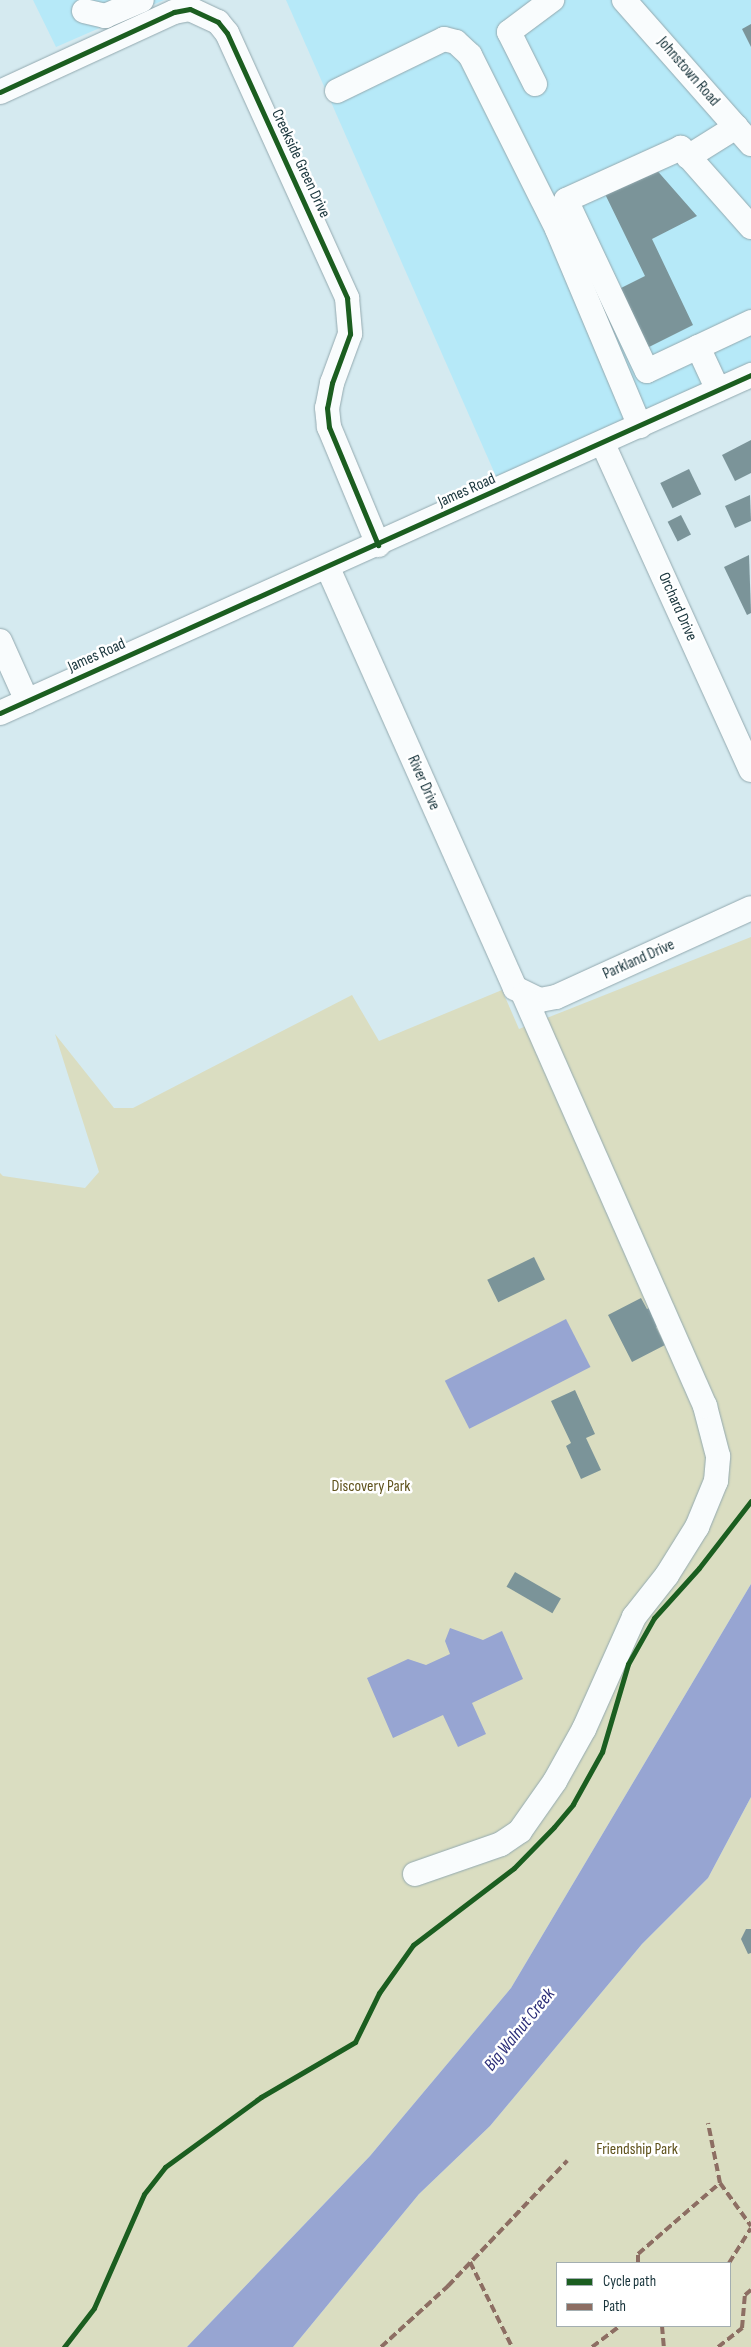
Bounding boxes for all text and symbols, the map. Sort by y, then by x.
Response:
street label: Johnstown Road [653,33,723,111]
street label: Creekside Green Drive [266,107,334,221]
street label: James Road [435,470,499,512]
street label: Orchard Drive [653,570,701,644]
street label: James Road [65,635,129,677]
street label: River Drive [402,753,444,813]
street label: Parkland Drive [600,936,678,984]
park label: Discovery Park [332,1477,410,1497]
water label: Big Walnut Creek [480,1984,560,2076]
park label: Friendship Park [596,2140,678,2160]
legend [556,2262,731,2327]
text: Cycle path [603,2272,656,2291]
text: Path [603,2297,626,2316]

